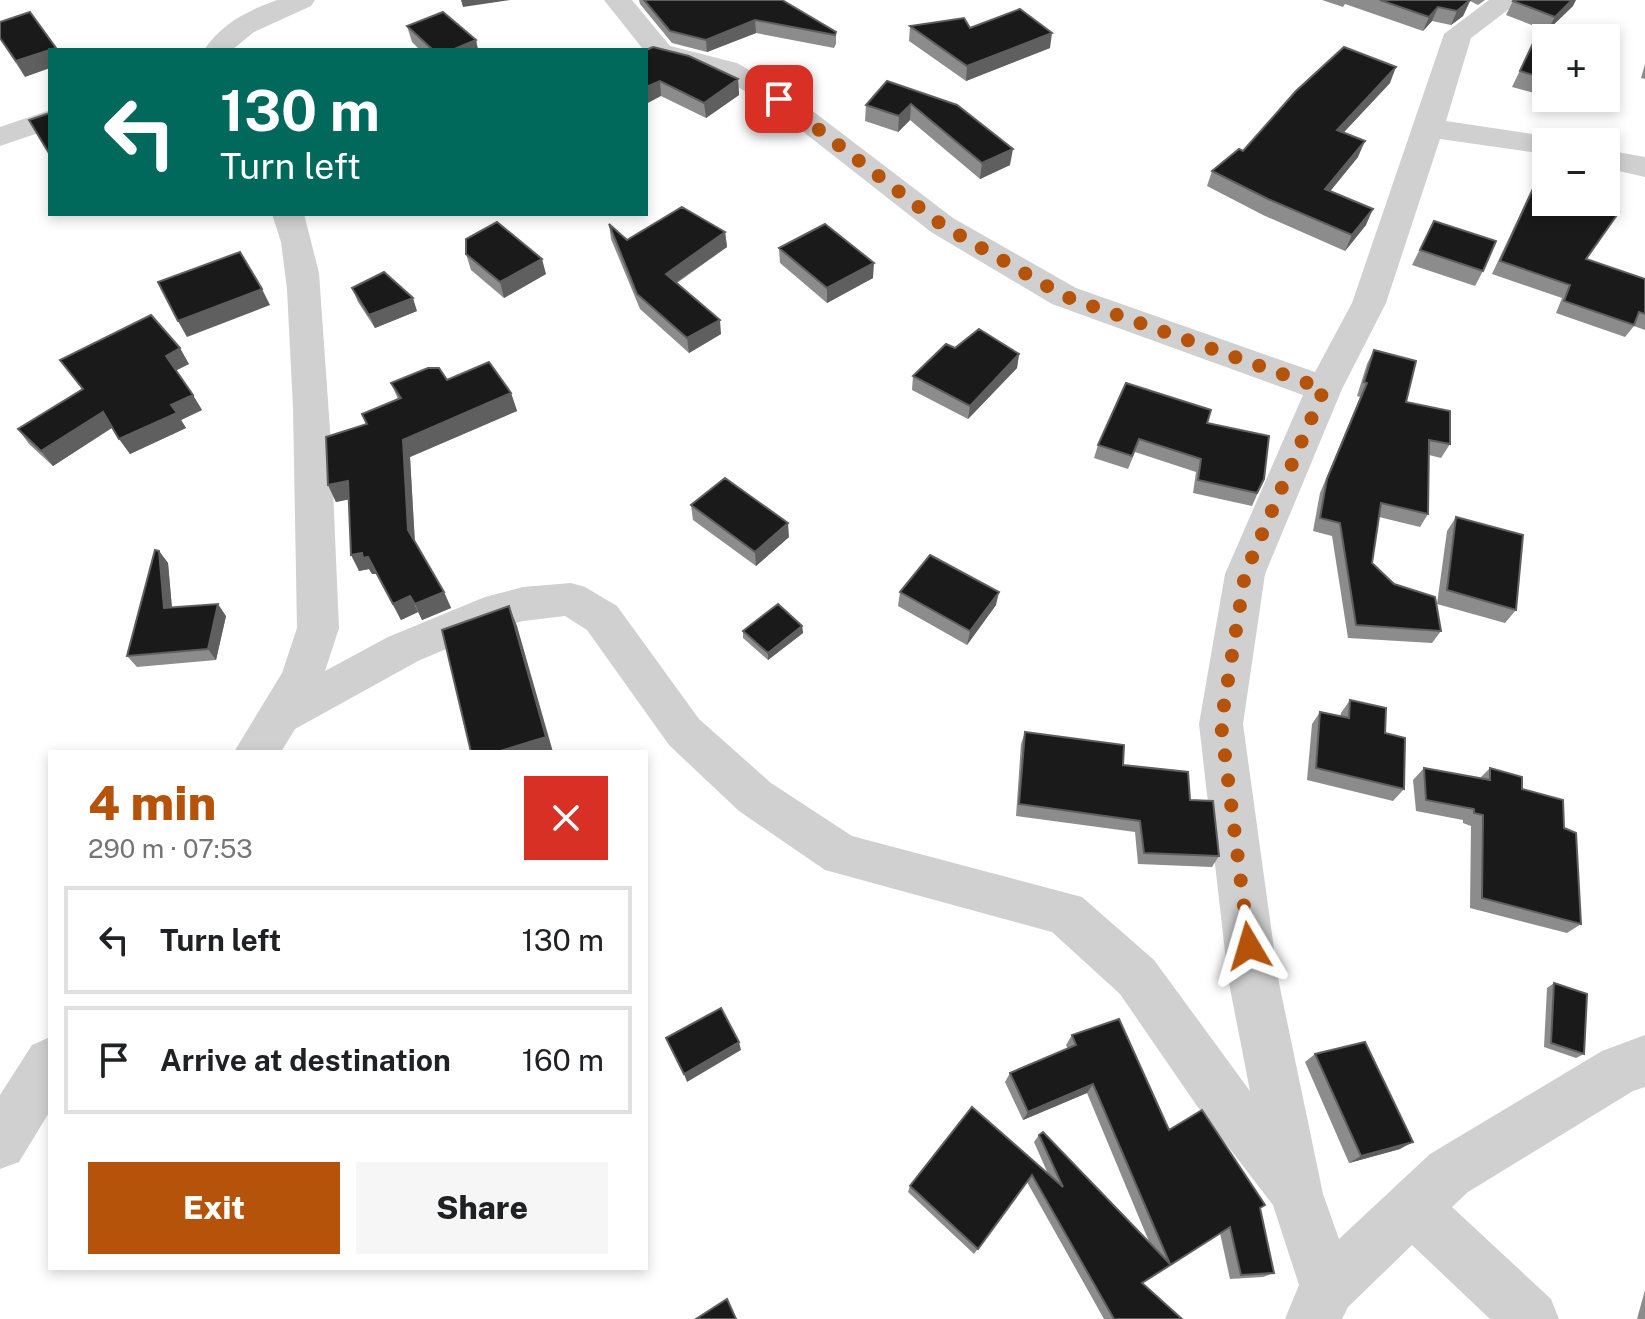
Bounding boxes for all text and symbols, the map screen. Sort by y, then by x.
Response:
map controls [1532,24,1620,216]
button: + [1532,24,1620,112]
pin [745,65,813,133]
icon: arrive [757,77,801,121]
text: 130 m [220,78,380,144]
icon: left [88,80,192,184]
button: − [1532,128,1620,216]
text: Turn left [220,145,361,187]
text: 4 min [88,774,216,831]
button: close [524,776,608,860]
text: 290 m · 07:53 [88,833,253,864]
position arrow [1207,904,1291,988]
icon: left [92,918,136,962]
text: Turn left [160,922,281,958]
text: 130 m [521,922,604,958]
icon: arrive [92,1038,136,1082]
text: Arrive at destination [160,1042,451,1078]
text: 160 m [522,1042,604,1078]
button: Exit [88,1162,340,1254]
button: Share [356,1162,608,1254]

